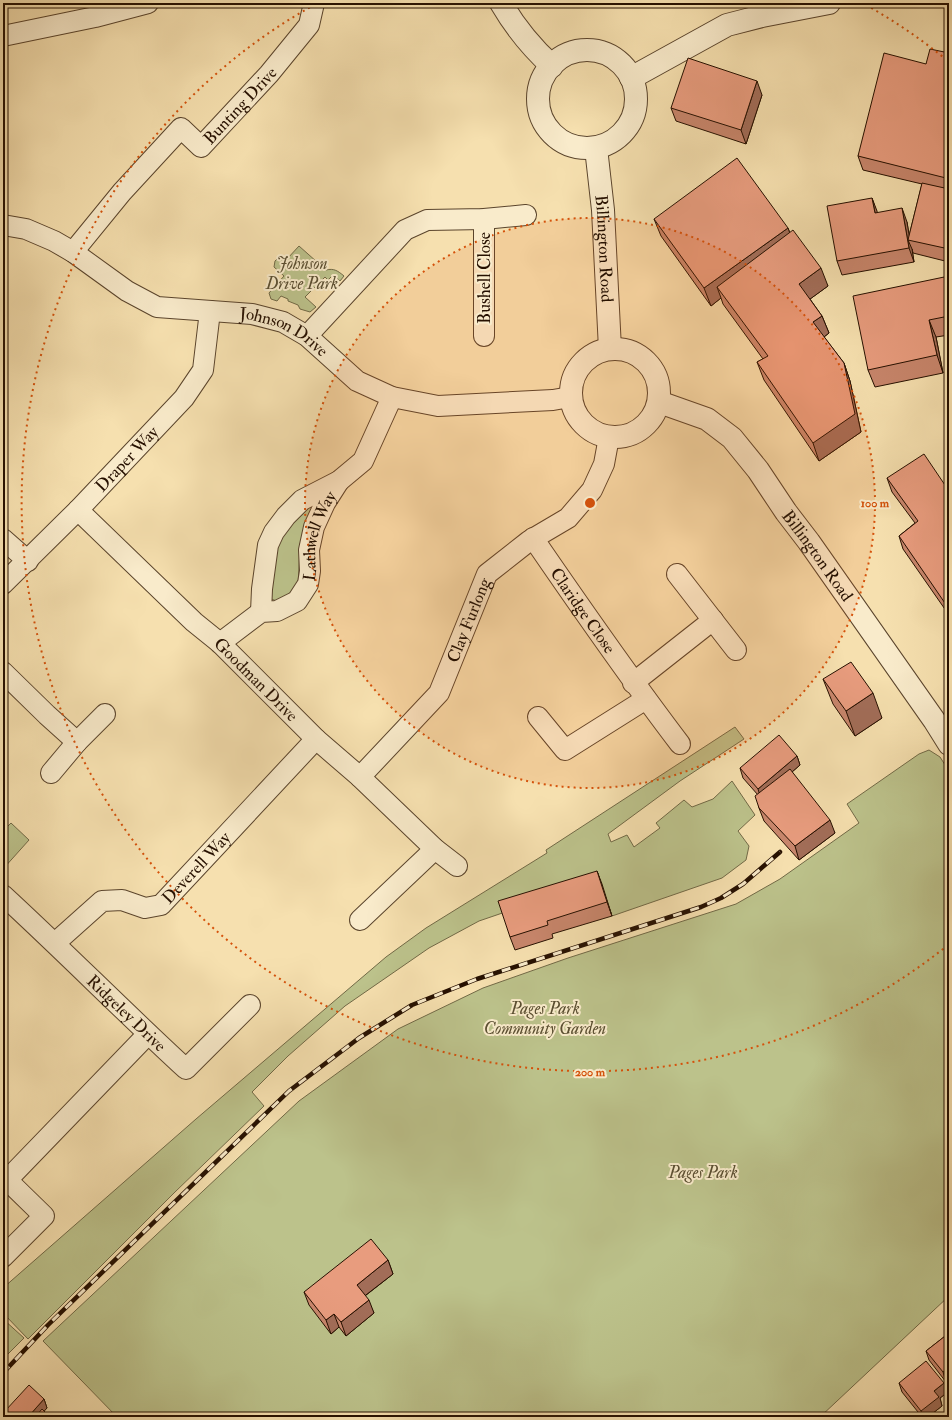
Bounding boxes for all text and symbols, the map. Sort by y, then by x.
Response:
street label: Bunting Drive [199,62,281,149]
street label: Billington Road [591,194,618,303]
street label: Bushell Close [474,232,495,324]
park label: Johnson Drive Park [265,253,338,294]
street label: Johnson Drive [238,303,333,361]
street label: Draper Way [90,421,164,496]
street label: Lathwell Way [298,486,342,582]
centre of rings [583,496,597,510]
text: 100 m [861,496,890,511]
street label: Billington Road [778,506,858,606]
street label: Claridge Close [546,563,620,657]
street label: Clay Furlong [442,574,495,666]
street label: Goodman Drive [210,633,303,726]
street label: Deverell Way [157,827,236,908]
street label: Ridgeley Drive [83,970,171,1056]
park label: Pages Park Community Garden [484,998,606,1039]
text: 200 m [575,1065,606,1080]
park label: Pages Park [667,1162,738,1183]

